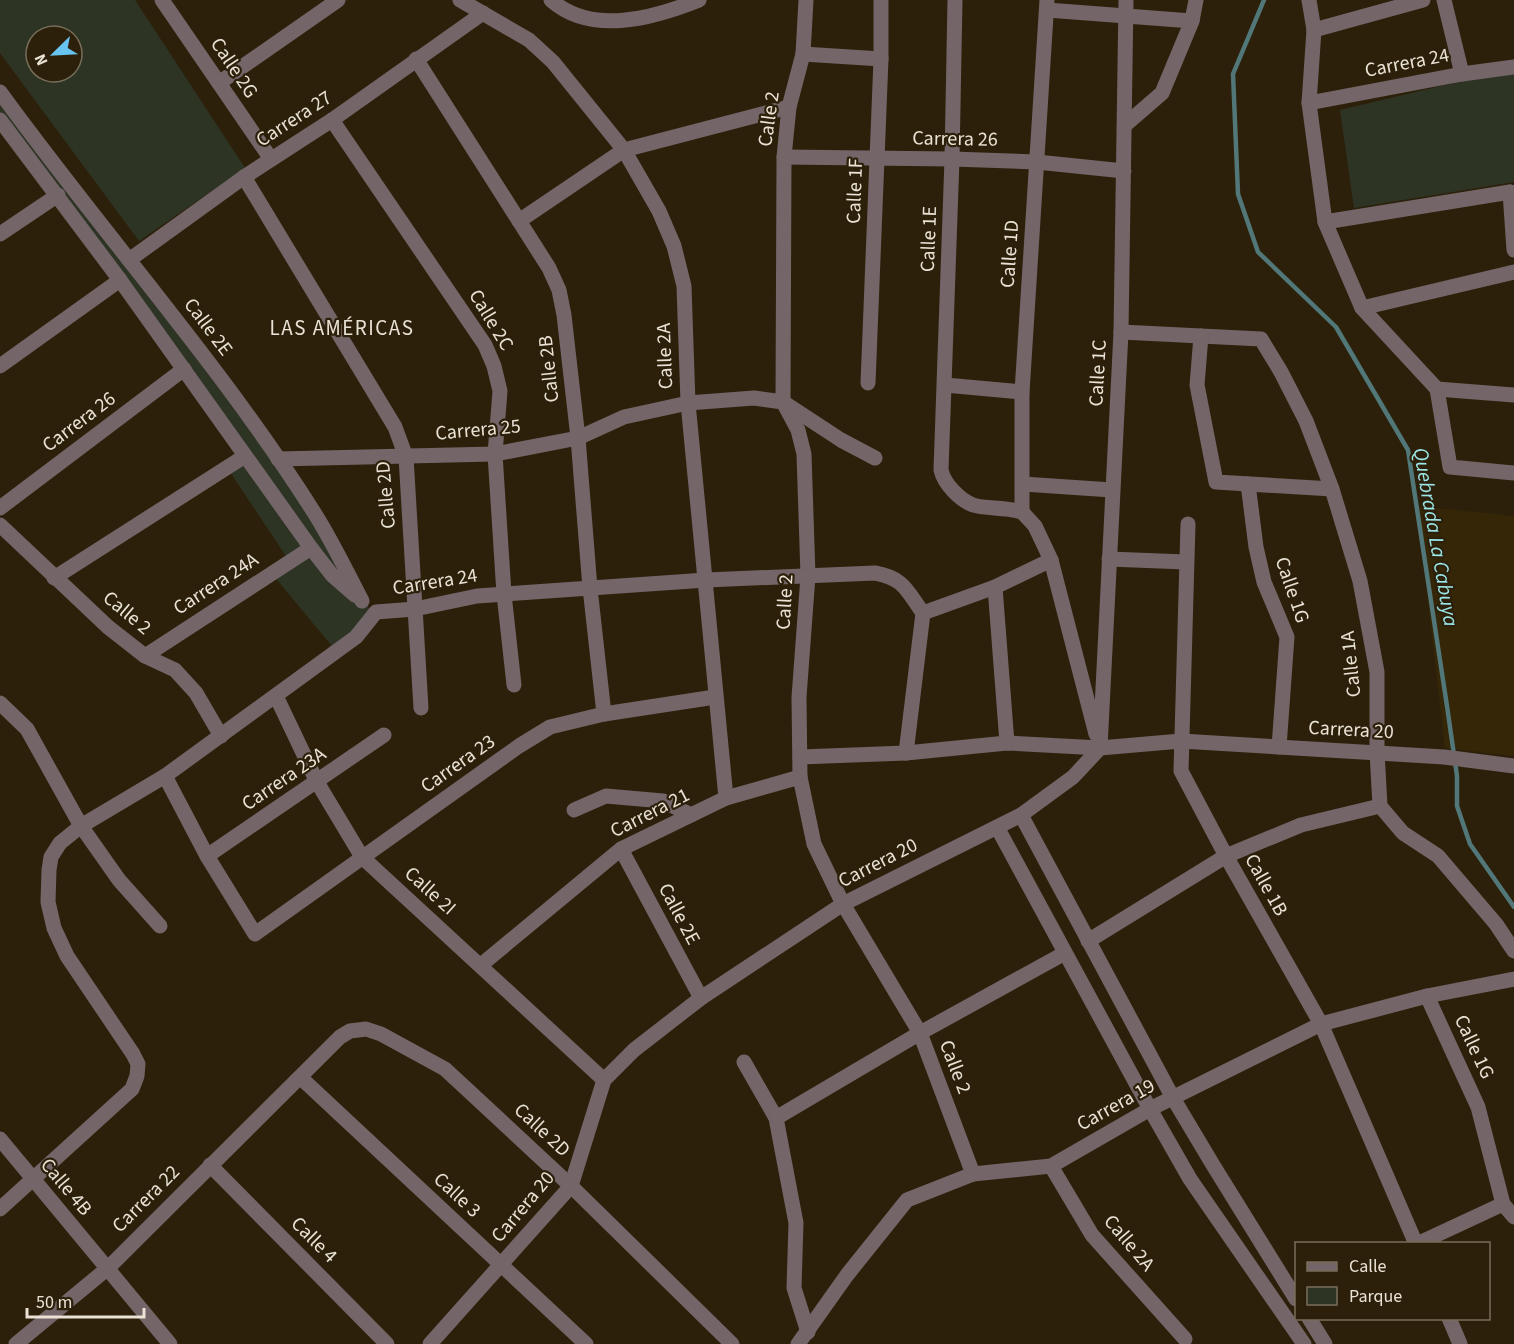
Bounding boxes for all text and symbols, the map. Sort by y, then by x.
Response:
north arrow [24,24,84,84]
street label: Calle 2G [203,32,265,104]
street label: Carrera 24 [1362,41,1452,85]
text: N [29,50,53,69]
street label: Carrera 27 [251,84,338,154]
street label: Calle 2 [751,89,787,148]
street label: Carrera 26 [912,124,998,154]
street label: Calle 1F [840,158,870,224]
street label: Calle 1E [914,205,944,273]
street label: Calle 1D [994,219,1026,289]
street label: Calle 2C [462,284,520,356]
street label: Calle 2E [177,292,239,362]
district label: LAS AMÉRICAS [270,313,414,343]
street label: Calle 2A [650,322,680,390]
street label: Calle 2B [532,334,566,404]
street label: Calle 1C [1082,339,1114,407]
street label: Carrera 26 [36,385,122,459]
street label: Carrera 25 [434,412,522,448]
water label: Quebrada La Cabuya [1406,445,1466,629]
street label: Calle 2D [369,460,403,530]
street label: Carrera 24A [168,546,264,622]
street label: Calle 1G [1268,553,1316,627]
street label: Carrera 24 [391,561,479,603]
street label: Calle 2 [770,573,800,630]
street label: Calle 2 [97,584,157,642]
street label: Calle 1A [1334,629,1368,698]
street label: Carrera 20 [1308,714,1394,746]
street label: Carrera 23 [415,728,501,800]
street label: Carrera 23A [236,740,332,818]
street label: Carrera 21 [606,781,694,845]
street label: Carrera 20 [834,831,923,895]
street label: Calle 1B [1237,849,1295,921]
street label: Calle 2I [398,860,462,922]
street label: Calle 2E [651,878,707,950]
street label: Calle 1G [1447,1010,1501,1084]
street label: Calle 2 [932,1036,978,1098]
street label: Carrera 19 [1072,1072,1160,1138]
street label: Calle 2D [508,1097,576,1163]
street label: Calle 4B [34,1152,98,1222]
street label: Carrera 22 [106,1159,186,1239]
street label: Carrera 20 [485,1165,561,1249]
street label: Calle 3 [427,1166,487,1224]
street label: Calle 2A [1097,1209,1161,1278]
street label: Calle 4 [284,1210,344,1270]
legend [1295,1242,1490,1320]
text: Calle [1349,1254,1387,1279]
scale bar [27,1281,144,1319]
text: Parque [1349,1284,1402,1309]
text: 50 m [36,1290,72,1315]

